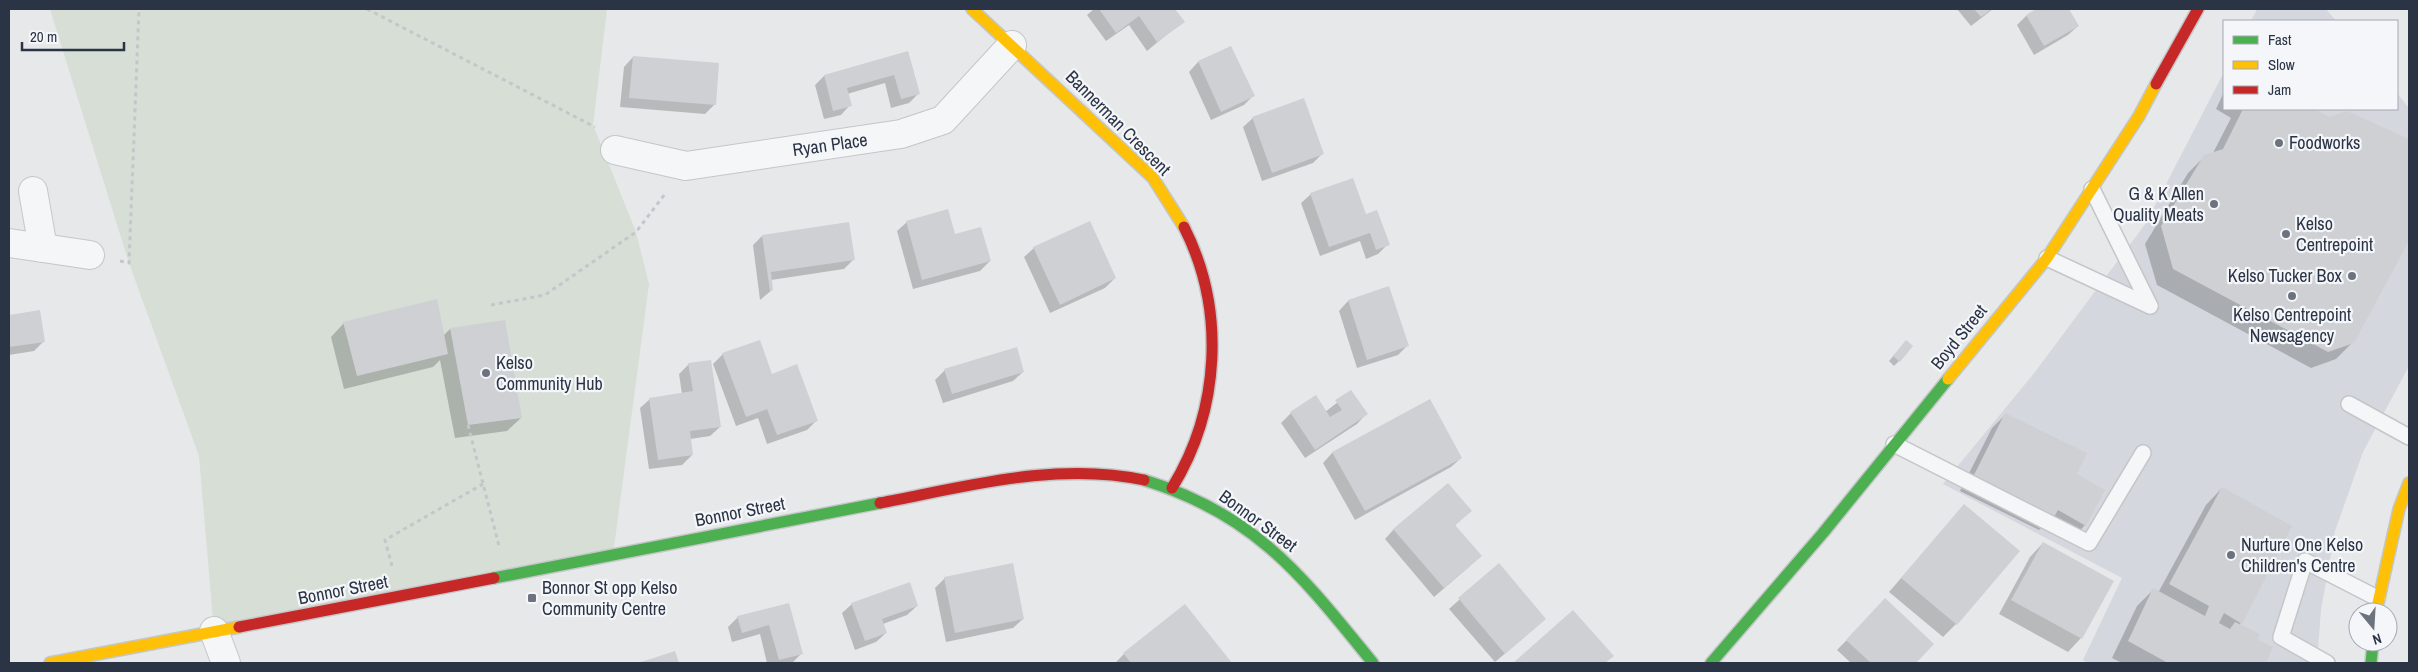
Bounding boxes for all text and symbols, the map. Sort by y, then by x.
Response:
scale bar [22,20,125,52]
legend [2223,20,2398,110]
text: 20 m [30,26,57,47]
text: Fast [2268,29,2292,50]
text: Slow [2268,54,2295,75]
street label: Bannerman Crescent [1060,64,1177,181]
text: Jam [2268,79,2291,100]
street label: Ryan Place [791,127,869,162]
place label: Foodworks [2289,130,2360,155]
marker: Foodworks [2273,137,2285,149]
place label: G & K Allen Quality Meats [2113,181,2204,227]
marker: G & K Allen Quality Meats [2208,198,2220,210]
place label: Kelso Centrepoint [2296,211,2373,257]
marker: Kelso Centrepoint [2280,228,2292,240]
place label: Kelso Tucker Box [2228,263,2343,288]
marker: Kelso Tucker Box [2346,270,2358,282]
marker: Kelso Centrepoint Newsagency [2286,290,2298,302]
street label: Boyd Street [1925,299,1993,375]
place label: Kelso Centrepoint Newsagency [2233,302,2351,348]
place label: Kelso Community Hub [496,350,603,396]
marker: Kelso Community Hub [480,367,492,379]
street label: Bonnor Street [1214,484,1302,557]
street label: Bonnor Street [693,491,787,532]
place label: Nurture One Kelso Children's Centre [2241,532,2363,578]
marker: Nurture One Kelso Children's Centre [2225,549,2237,561]
street label: Bonnor Street [296,569,390,610]
place label: Bonnor St opp Kelso Community Centre [542,575,677,621]
marker: Bonnor St opp Kelso Community Centre [526,592,538,604]
north arrow [2348,602,2398,652]
text: N [2370,630,2384,649]

